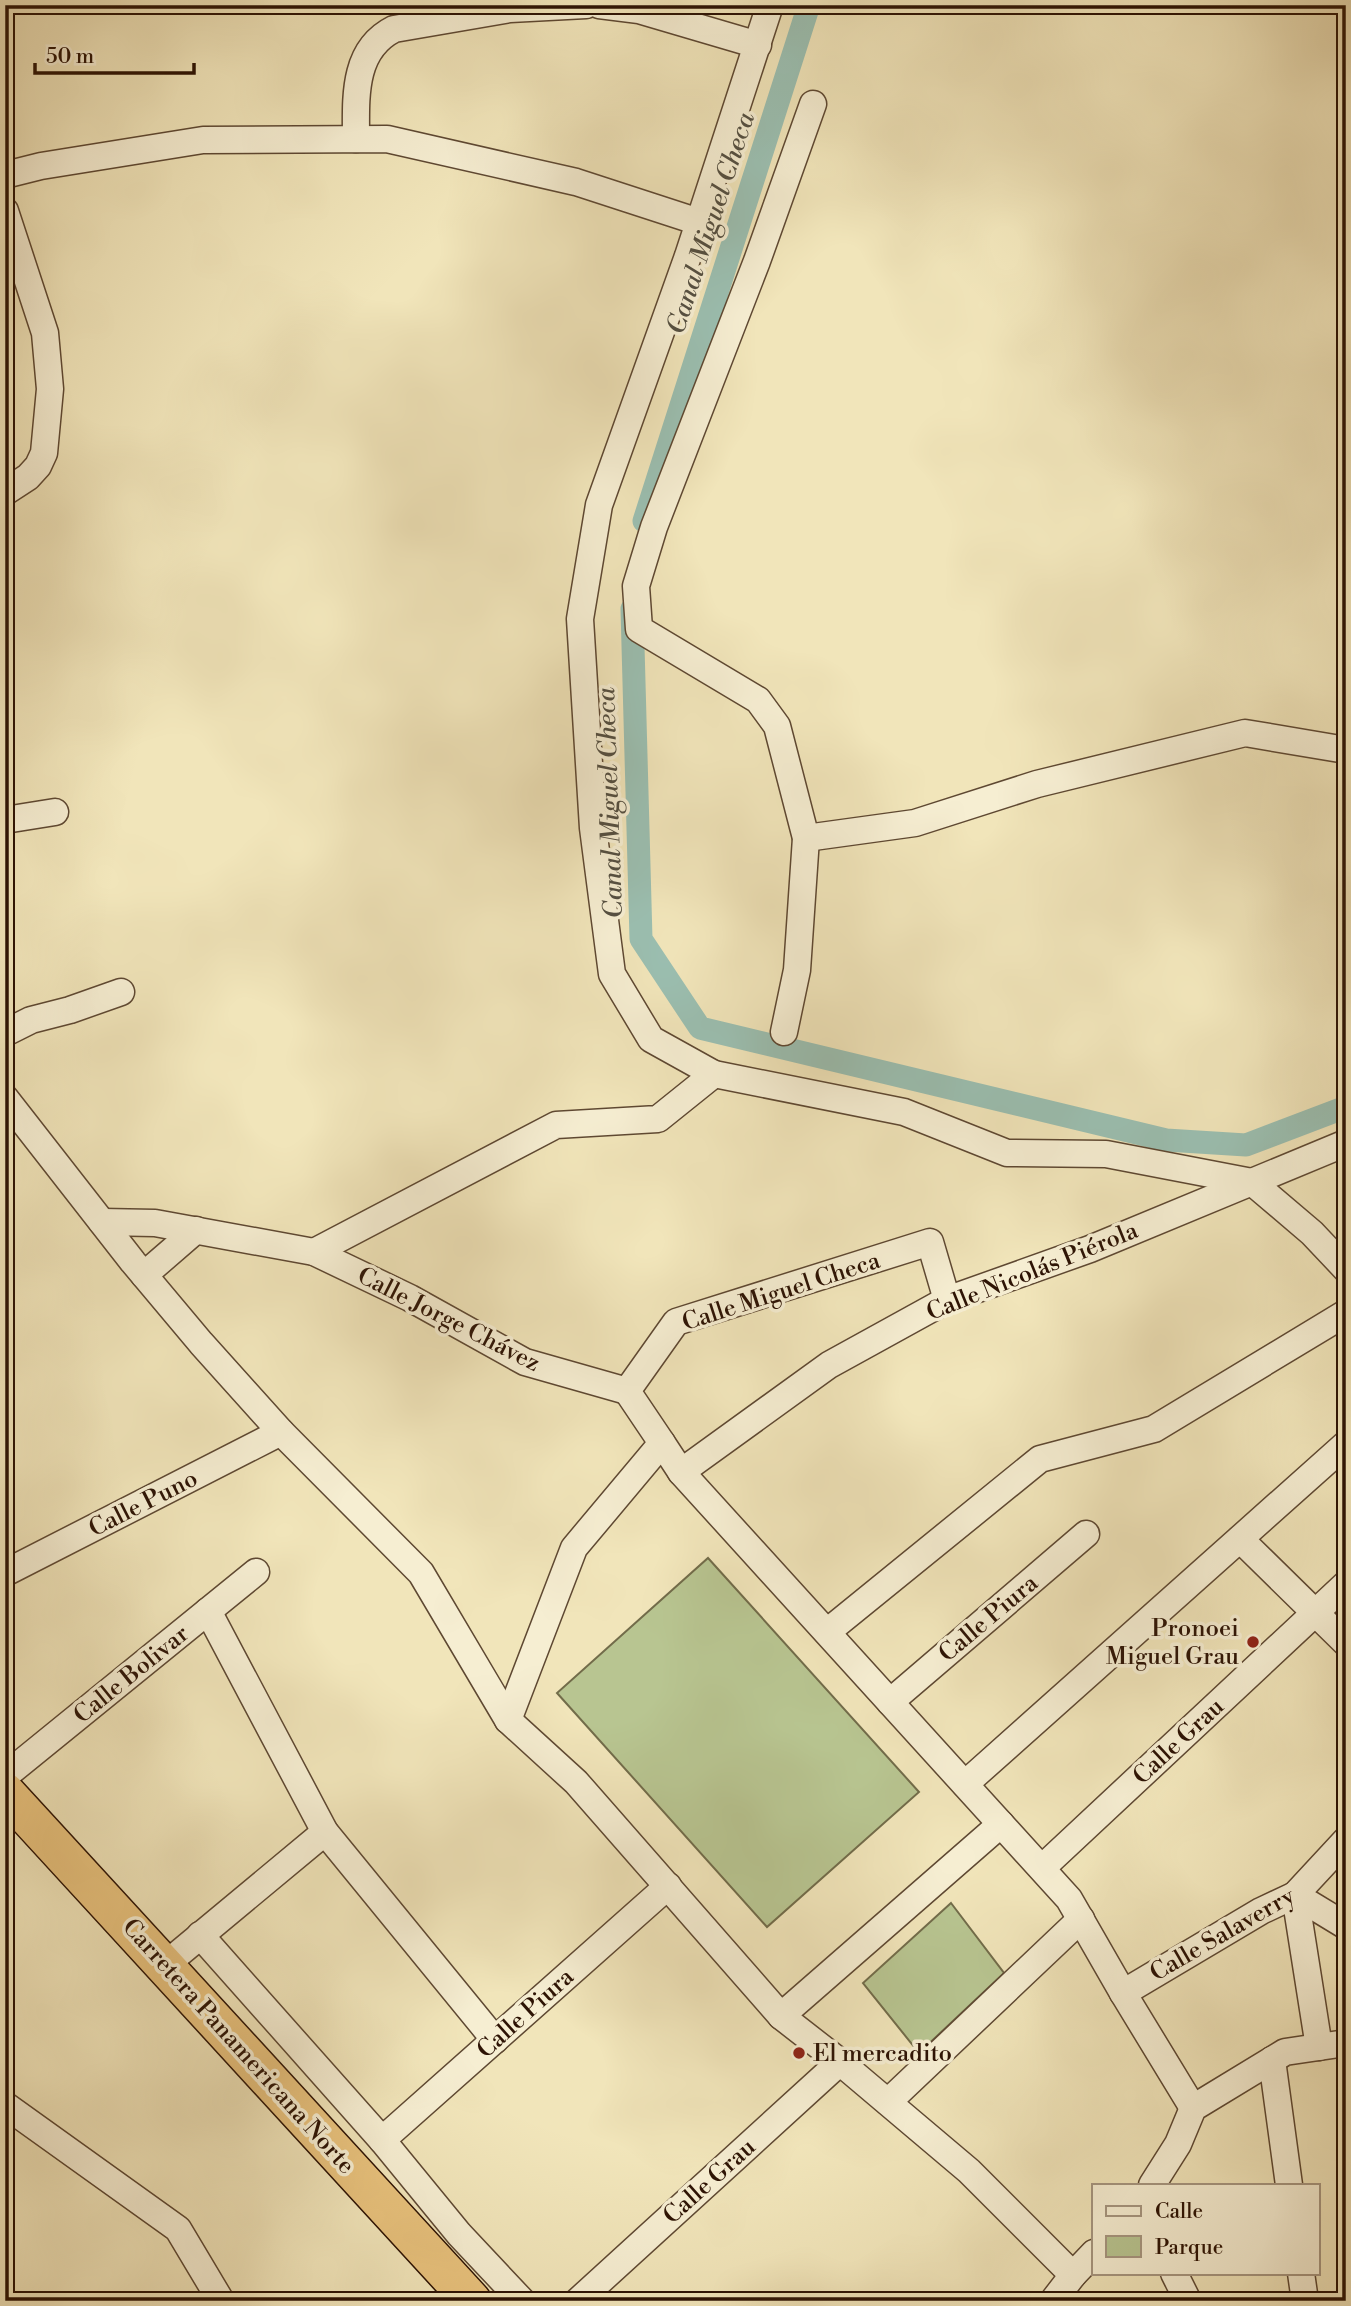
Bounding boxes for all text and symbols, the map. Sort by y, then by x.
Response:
scale bar [35,32,194,76]
text: 50 m [46,44,94,70]
water label: Canal Miguel Checa [660,108,762,338]
water label: Canal Miguel Checa [590,686,630,919]
street label: Calle Nicolás Piérola [922,1216,1143,1328]
street label: Calle Miguel Checa [678,1246,885,1338]
street label: Calle Jorge Chávez [352,1261,545,1379]
street label: Calle Puno [84,1464,203,1544]
street label: Calle Piura [933,1568,1045,1669]
place label: Pronoei Miguel Grau [1106,1614,1239,1672]
street label: Calle Bolivar [68,1619,195,1730]
marker: Pronoei Miguel Grau [1245,1634,1261,1650]
street label: Calle Grau [1127,1692,1231,1791]
street label: Calle Salaverry [1145,1881,1301,1988]
street label: Carretera Panamericana Norte [116,1913,361,2181]
street label: Calle Piura [471,1962,581,2065]
place label: El mercadito [813,2039,952,2069]
marker: El mercadito [791,2045,807,2061]
street label: Calle Grau [657,2132,762,2231]
legend [1092,2184,1320,2274]
text: Calle [1155,2199,1203,2225]
text: Parque [1155,2235,1223,2261]

